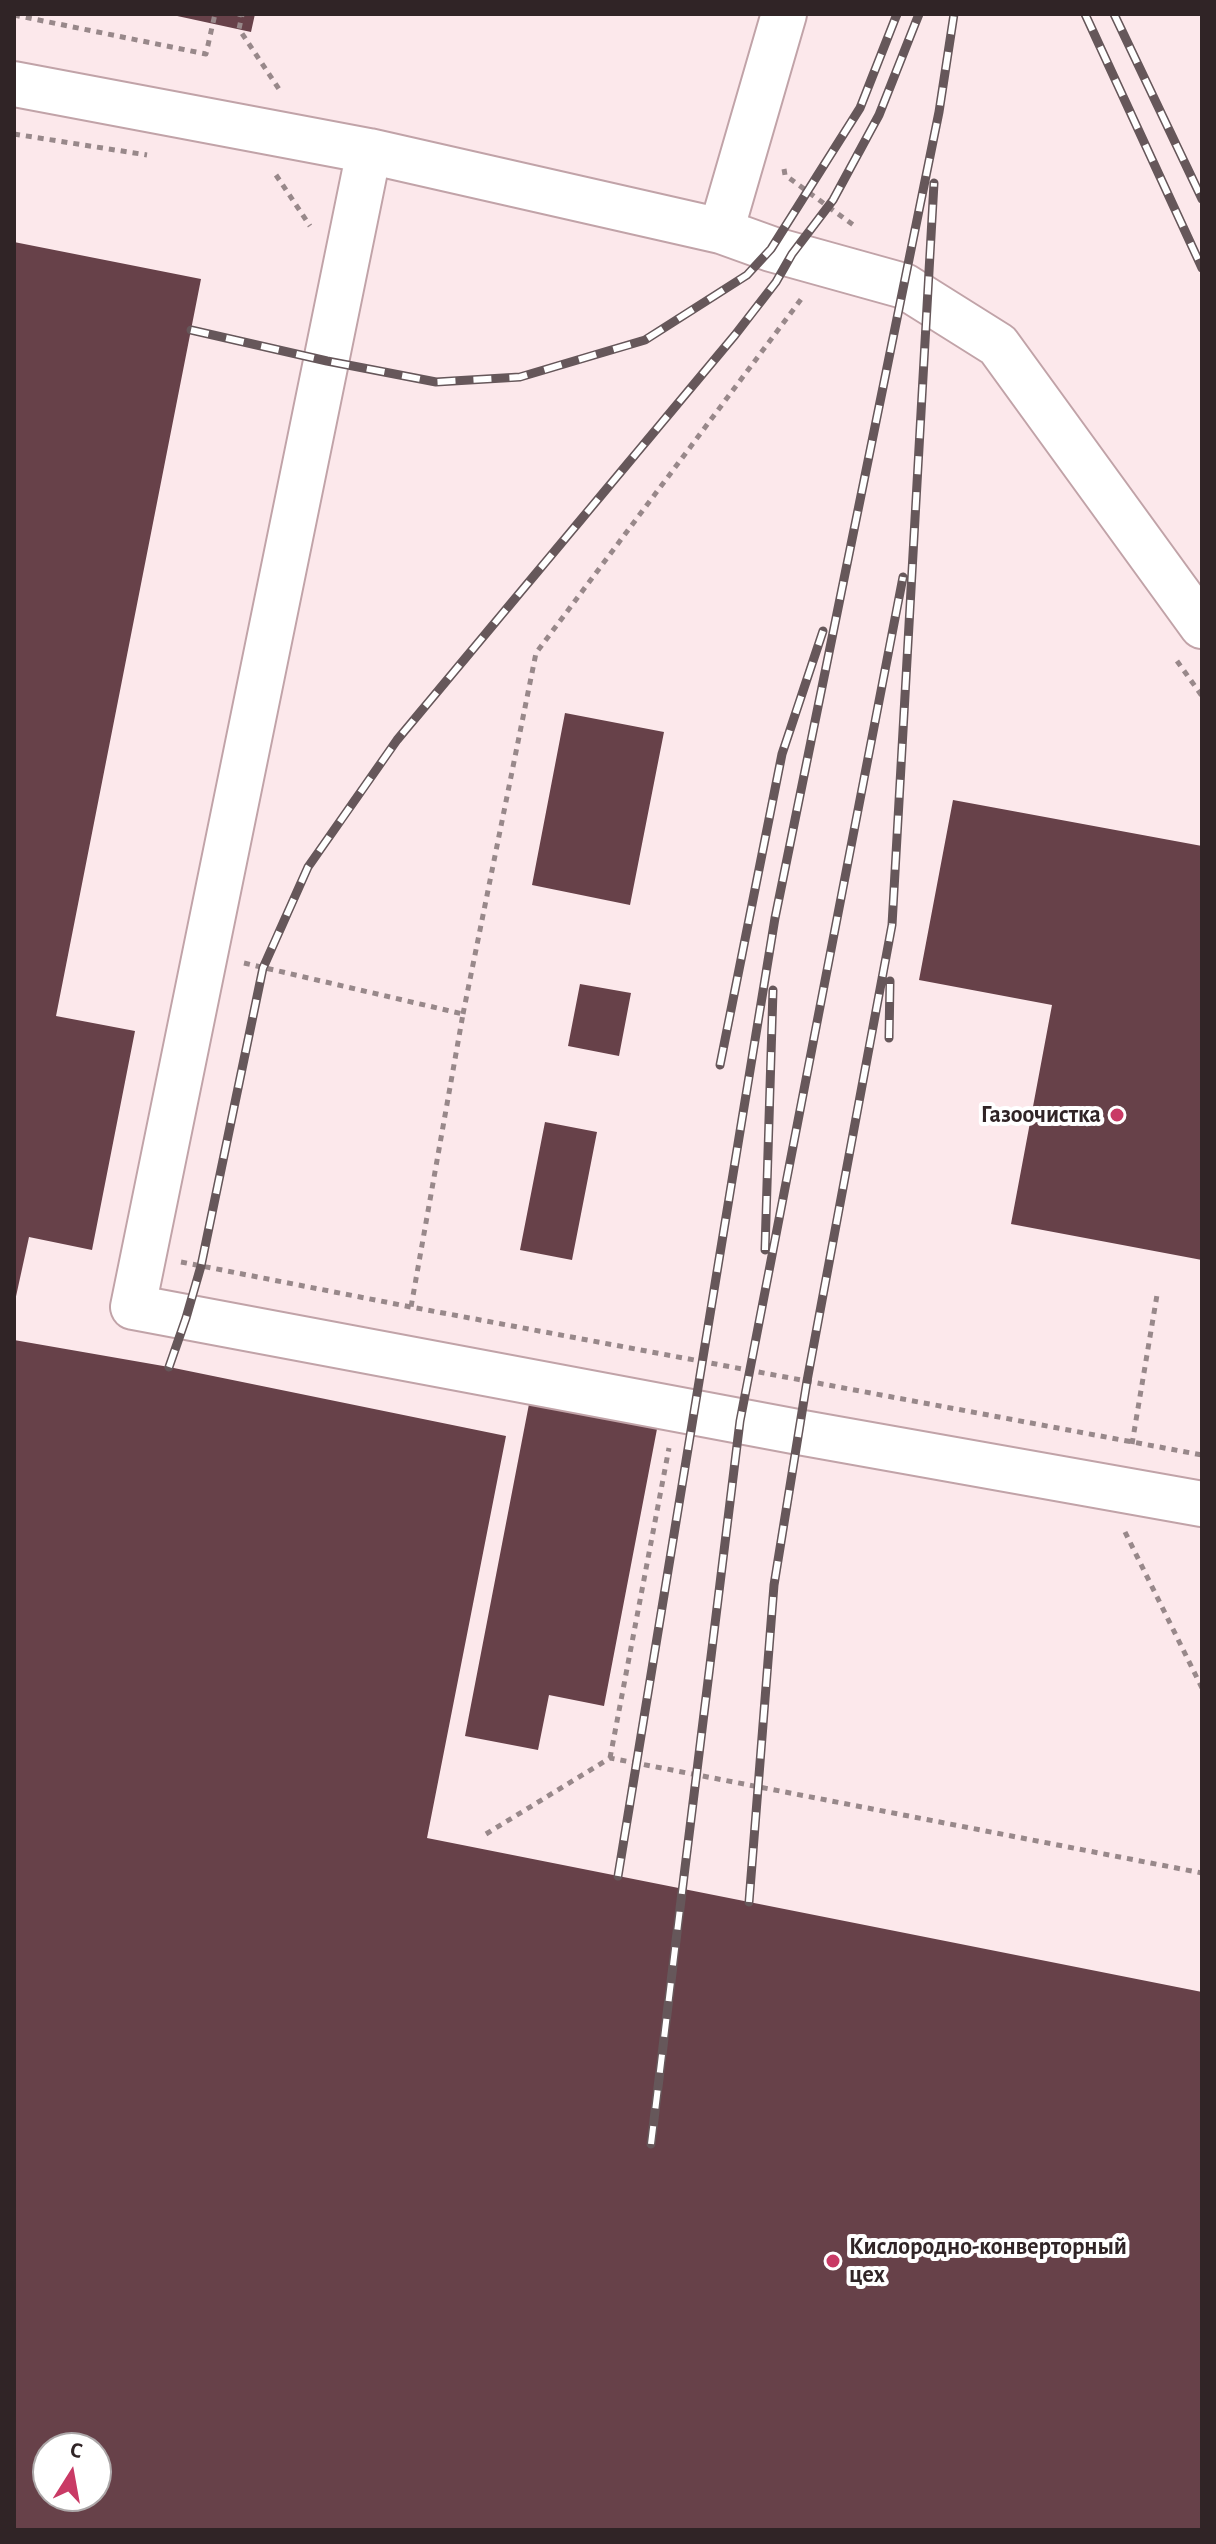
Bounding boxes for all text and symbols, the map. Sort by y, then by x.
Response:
place label: Газоочистка [981,1101,1101,1129]
marker: Газоочистка [1108,1106,1126,1124]
place label: Кислородно-конверторный цех [849,2233,1127,2289]
marker: Кислородно-конверторный цех [824,2252,842,2270]
north arrow [32,2432,112,2512]
text: С [68,2438,84,2462]

